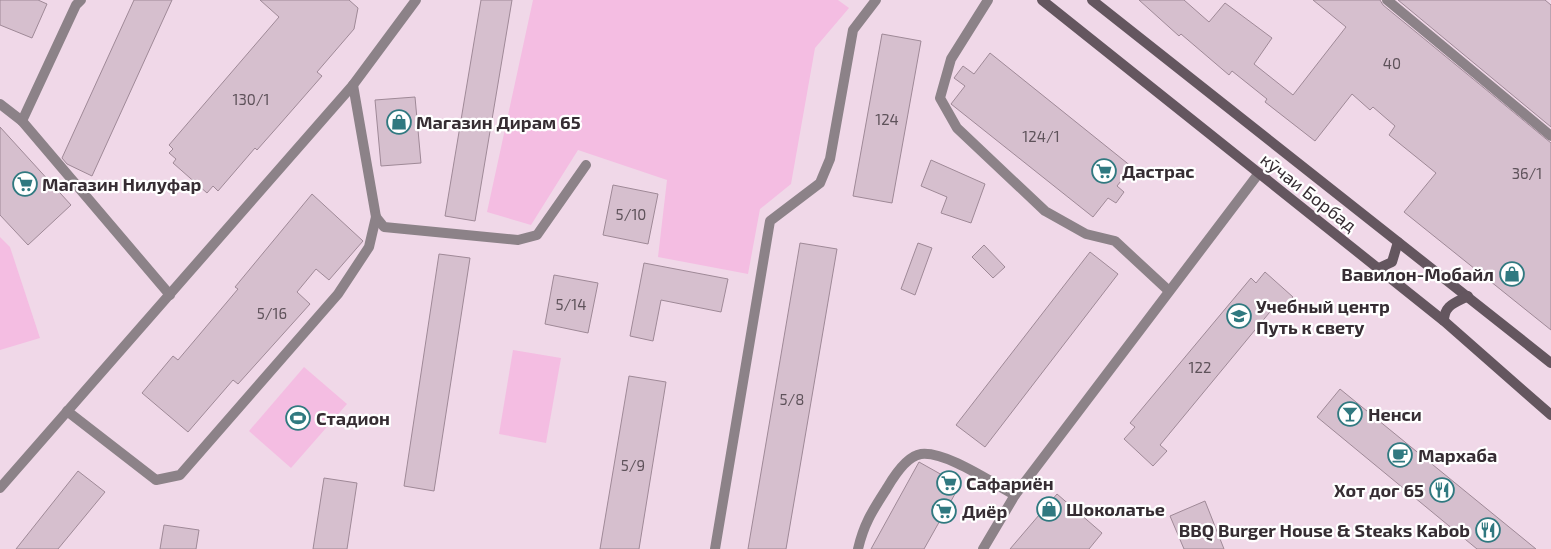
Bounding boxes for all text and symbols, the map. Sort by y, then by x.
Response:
house number: 40 [1383,54,1401,72]
house number: 130/1 [232,90,270,108]
shop icon: Магазин Дирам 65 [386,109,412,135]
house number: 124 [875,110,899,128]
place label: Магазин Дирам 65 [416,111,581,133]
house number: 124/1 [1022,127,1060,145]
street label: кӯчаи Борбад [1257,148,1361,236]
supermarket icon: Дастрас [1091,158,1117,184]
place label: Дастрас [1122,160,1194,182]
house number: 36/1 [1512,164,1542,182]
supermarket icon: Магазин Нилуфар [12,171,38,197]
place label: Магазин Нилуфар [42,173,202,195]
house number: 5/10 [616,205,646,223]
shop icon: Вавилон-Мобайл [1499,261,1525,287]
place label: Вавилон-Мобайл [1341,263,1494,285]
house number: 5/14 [556,295,587,313]
place label: Учебный центр Путь к свету [1256,295,1390,338]
school or university icon: Учебный центр Путь к свету [1226,303,1252,329]
house number: 5/16 [257,304,287,322]
house number: 122 [1189,358,1211,376]
house number: 5/8 [780,390,804,408]
bar icon: Ненси [1337,401,1363,427]
place label: Ненси [1368,403,1422,425]
sports icon: Стадион [285,405,311,431]
place label: Стадион [316,407,390,429]
cafe icon: Мархаба [1387,442,1413,468]
place label: Мархаба [1418,444,1497,466]
house number: 5/9 [621,456,645,474]
supermarket icon: Сафариëн [936,470,962,496]
place label: Сафариëн [966,472,1054,494]
restaurant icon: Хот дог 65 [1429,477,1455,503]
place label: Хот дог 65 [1334,479,1424,501]
shop icon: Шоколатье [1036,496,1062,522]
supermarket icon: Диëр [931,498,957,524]
place label: Шоколатье [1066,498,1165,520]
place label: Диëр [962,500,1007,522]
restaurant icon: BBQ Burger House & Steaks Kabob [1475,517,1501,543]
place label: BBQ Burger House & Steaks Kabob [1179,519,1470,541]

